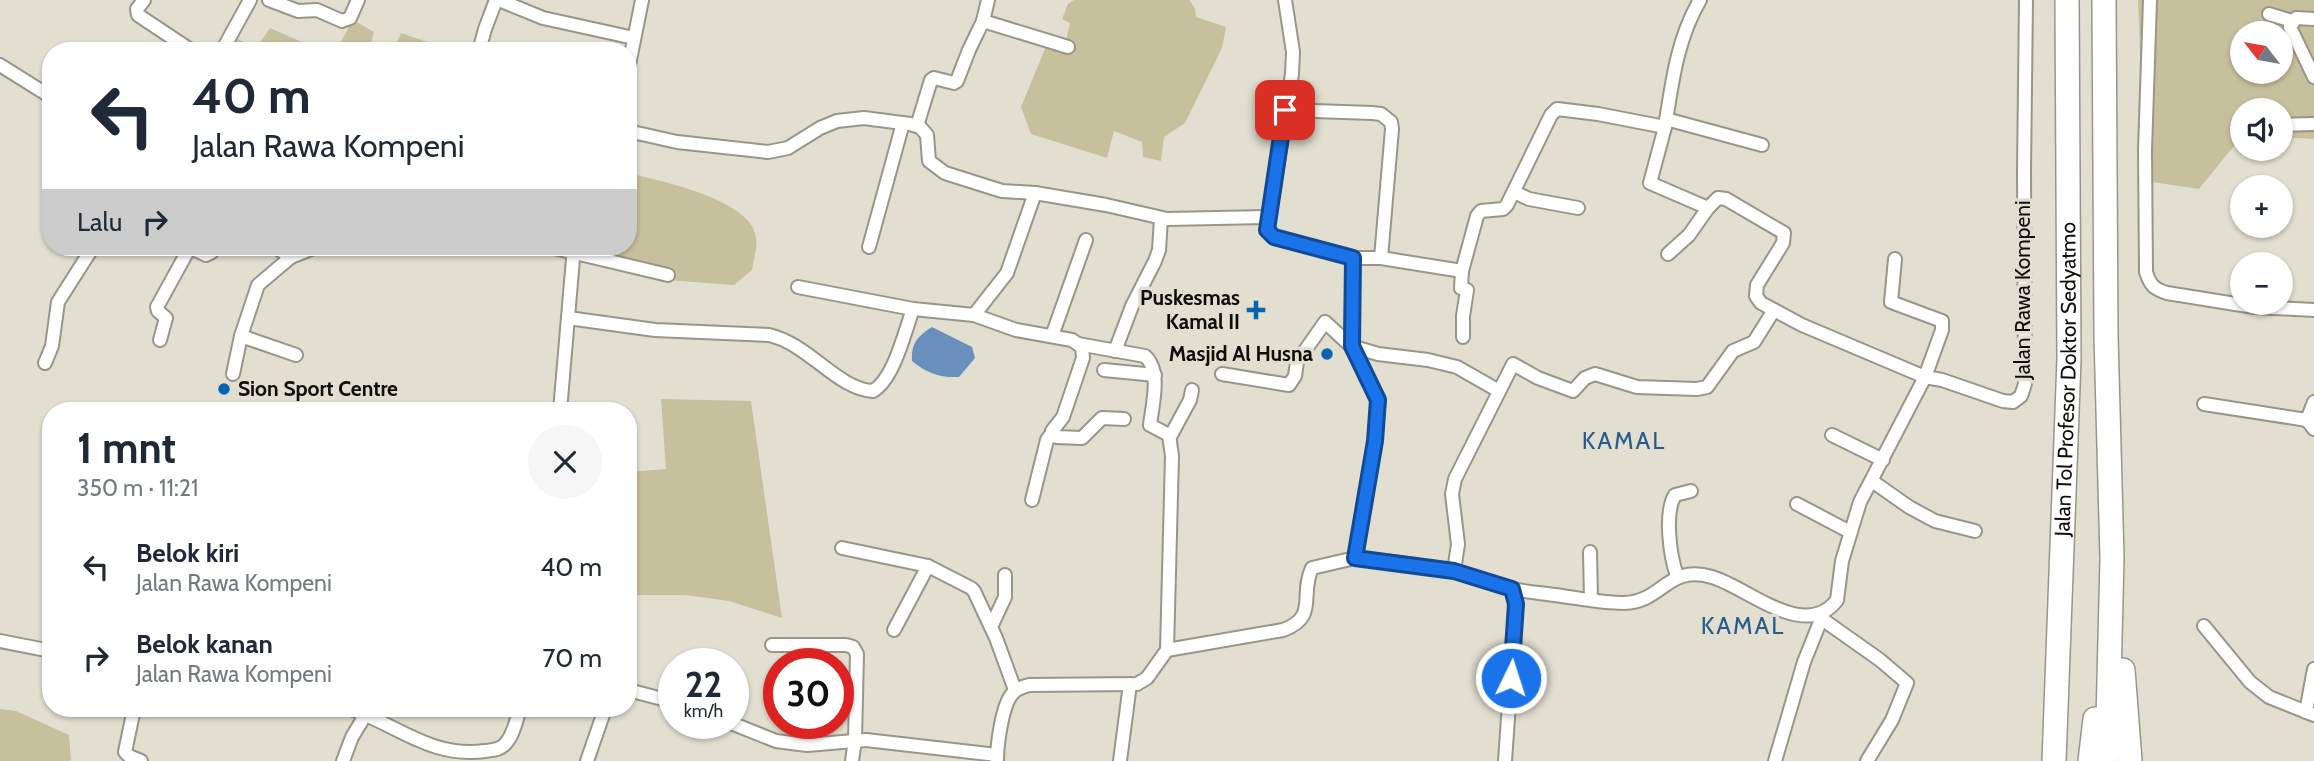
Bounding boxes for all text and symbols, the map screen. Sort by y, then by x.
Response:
north arrow [2230,21,2292,84]
map controls [2230,21,2293,315]
text: 40 m [192,66,311,125]
icon: left [77,70,168,161]
pin [1255,80,1315,140]
icon: arrive [1266,91,1304,129]
button: sound [2230,98,2293,161]
text: Jalan Rawa Kompeni [192,126,464,165]
button: + [2230,175,2293,238]
street label: Jalan Rawa Kompeni [2010,201,2035,380]
icon: right [136,203,174,241]
text: Lalu [77,206,122,238]
street label: Jalan Tol Profesor Doktor Sedyatmo [2049,222,2081,538]
button: − [2230,252,2293,315]
place label: Puskesmas Kamal II [1140,285,1240,334]
marker: Puskesmas Kamal II [1246,300,1266,320]
place label: Masjid Al Husna [1169,341,1314,366]
marker: Masjid Al Husna [1319,346,1335,362]
place label: Sion Sport Centre [238,376,398,401]
marker: Sion Sport Centre [216,381,232,397]
text: 1 mnt [77,422,176,474]
button: close [528,425,602,499]
district label: KAMAL [1582,426,1666,455]
text: 350 m · 11:21 [77,474,198,502]
text: Belok kiri [136,537,239,569]
icon: left [77,548,115,586]
text: 40 m [540,551,602,583]
text: Jalan Rawa Kompeni [136,569,332,597]
district label: KAMAL [1701,611,1785,640]
text: Belok kanan [136,628,273,660]
icon: right [77,639,115,677]
position arrow [1474,641,1548,715]
text: 70 m [542,642,602,674]
speed limit sign: 30 [763,648,854,739]
text: Jalan Rawa Kompeni [136,660,332,688]
text: 22 [685,663,722,706]
text: km/h [684,700,723,722]

